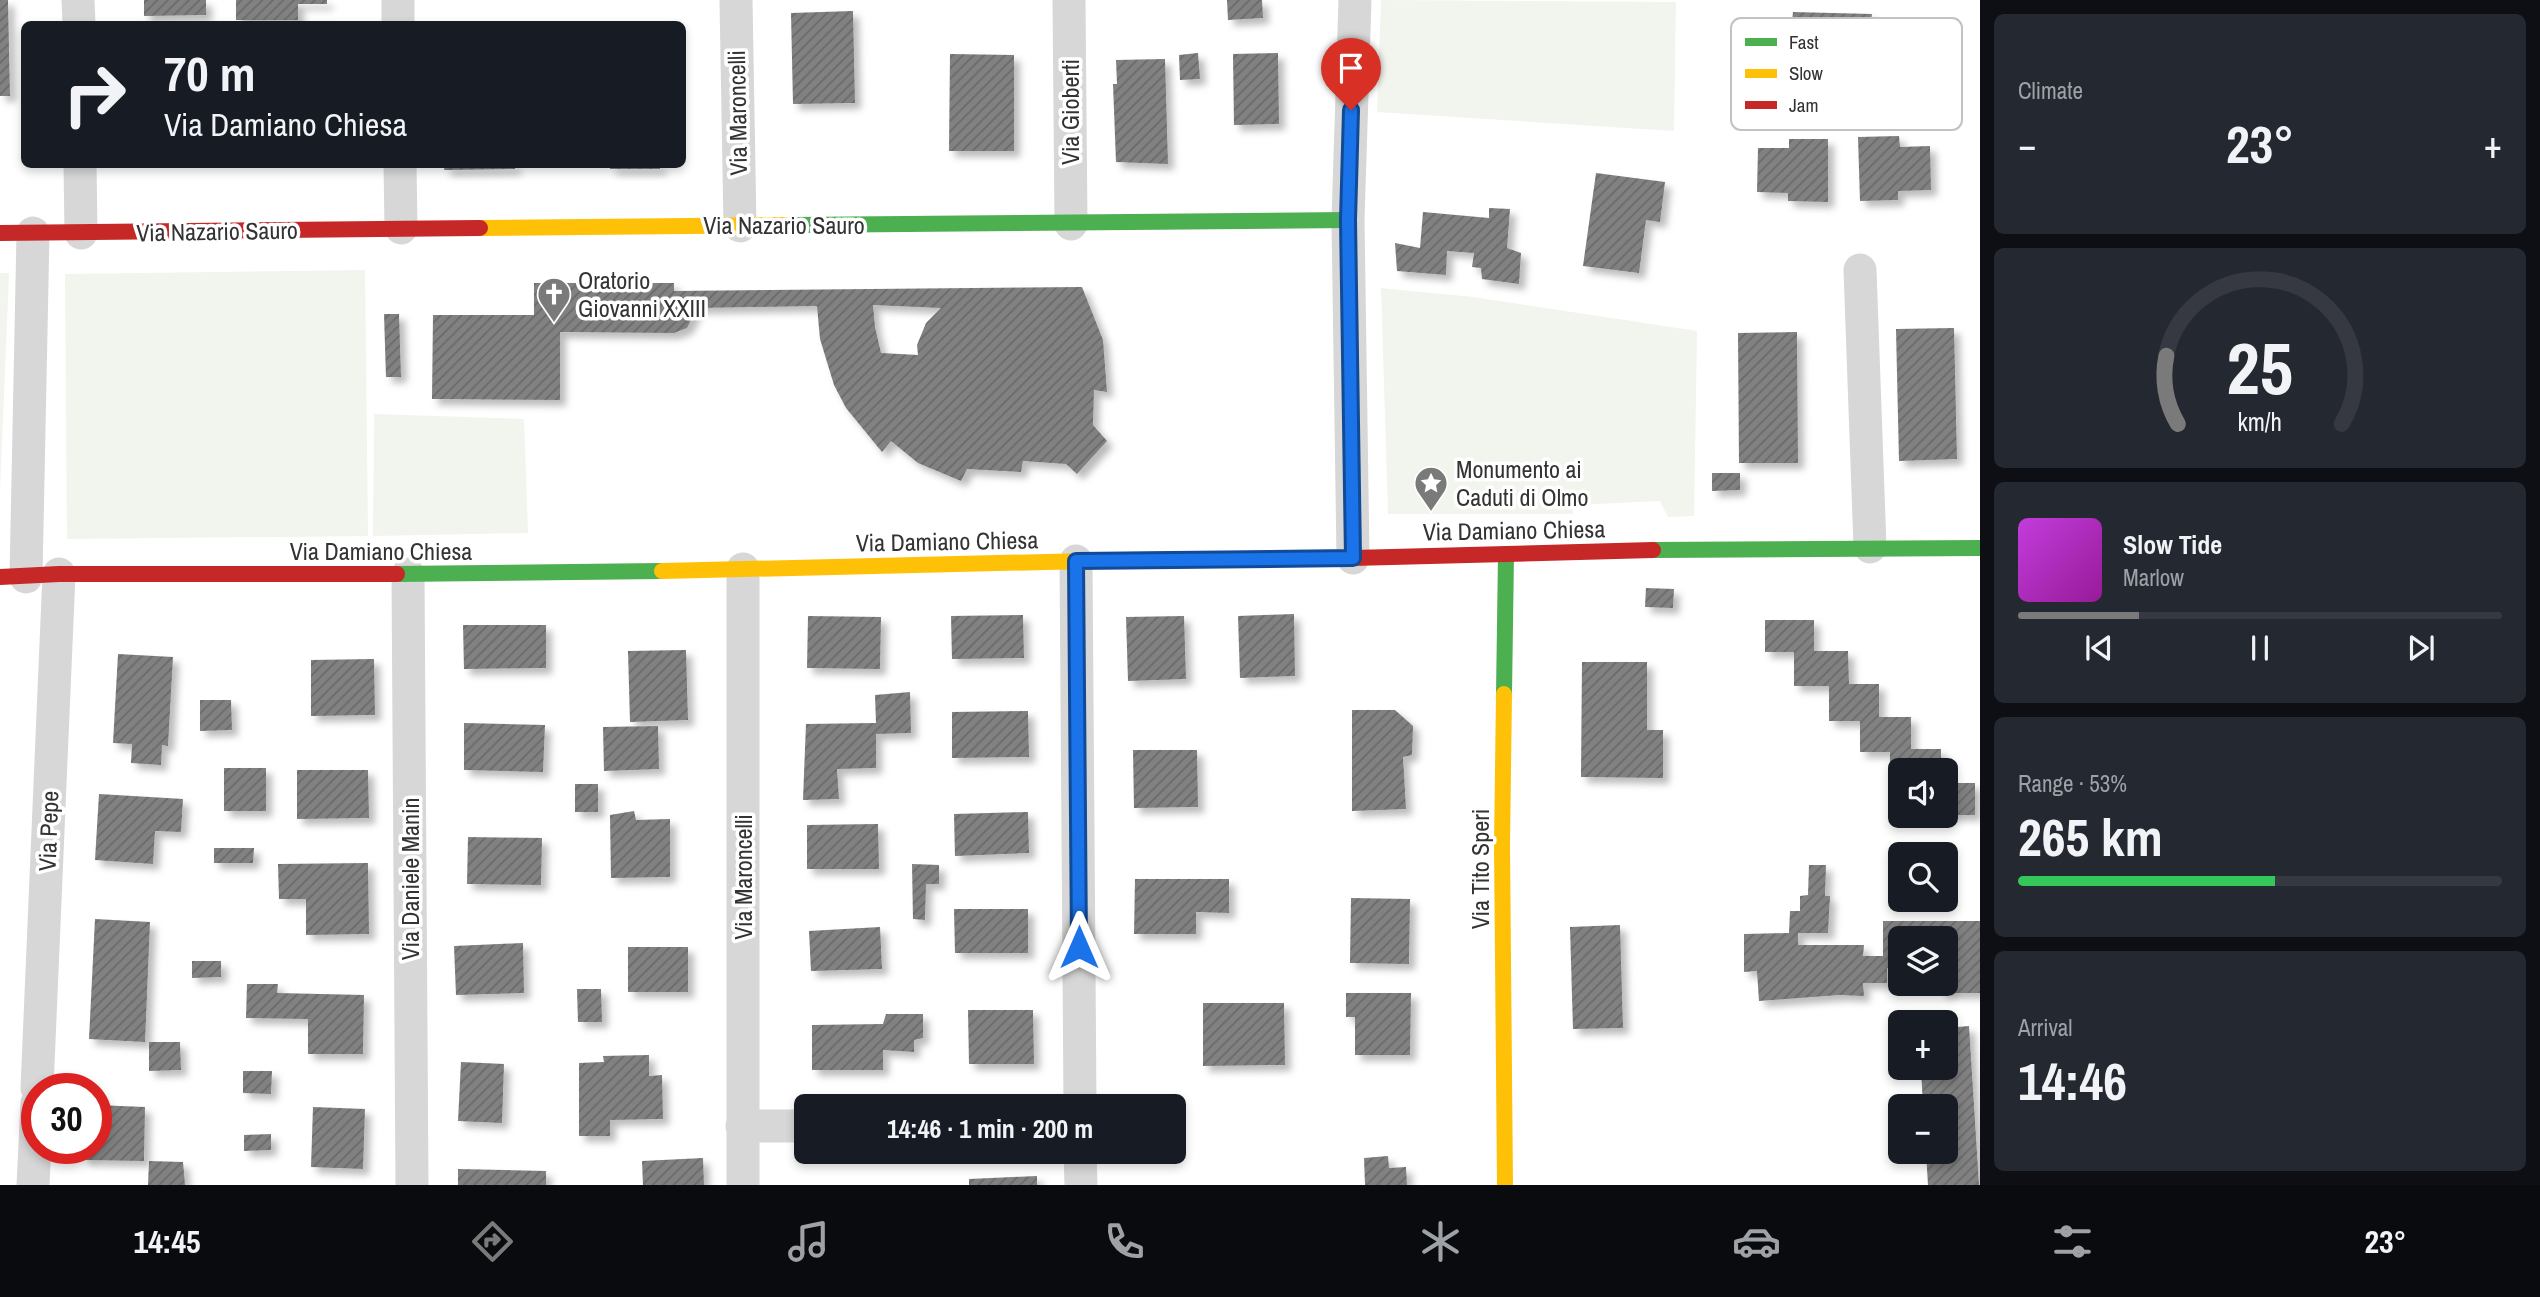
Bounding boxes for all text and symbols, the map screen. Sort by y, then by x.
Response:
legend [1731,18,1962,130]
text: Fast [1789,29,1819,55]
pin [1321,38,1381,110]
text: 70 m [164,40,256,106]
icon: right [49,49,140,140]
icon: arrive [1332,49,1370,87]
street label: Via Maroncelli [720,50,754,176]
street label: Via Gioberti [1054,59,1086,165]
text: Slow [1789,60,1824,86]
text: Climate [2018,75,2083,106]
text: Jam [1789,92,1818,118]
text: Via Damiano Chiesa [164,103,407,146]
text: 23° [2226,109,2294,179]
text: − [2018,119,2036,170]
text: + [2484,119,2502,170]
street label: Via Nazario Sauro [703,209,865,241]
street label: Via Nazario Sauro [136,214,298,248]
place label: Oratorio Giovanni XXIII [578,264,706,324]
church icon: Oratorio Giovanni XXIII [535,275,573,324]
text: 25 [2227,320,2293,418]
text: km/h [2238,405,2282,439]
place label: Monumento ai Caduti di Olmo [1456,453,1588,513]
place icon: Monumento ai Caduti di Olmo [1412,464,1450,513]
street label: Via Damiano Chiesa [1423,512,1605,548]
street label: Via Damiano Chiesa [856,523,1038,559]
text: Slow Tide [2123,527,2222,562]
street label: Via Damiano Chiesa [290,535,472,567]
text: Marlow [2123,562,2184,593]
icon: previous [2080,629,2118,667]
icon: pause [2241,629,2279,667]
icon: next [2402,629,2440,667]
map controls [1888,758,1958,1164]
button: sound [1888,758,1958,828]
text: Range · 53% [2018,768,2127,799]
street label: Via Pepe [31,790,65,872]
street label: Via Daniele Manin [394,798,426,960]
text: 265 km [2018,802,2163,872]
street label: Via Tito Speri [1464,809,1496,929]
street label: Via Maroncelli [727,814,759,940]
button: search [1888,842,1958,912]
position arrow [1042,910,1116,984]
button: layers [1888,926,1958,996]
button: + [1888,1010,1958,1080]
text: Arrival [2018,1012,2073,1043]
text: 14:46 [2018,1046,2127,1116]
speed limit sign: 30 [21,1073,112,1164]
button: − [1888,1094,1958,1164]
text: 14:46 · 1 min · 200 m [887,1111,1093,1146]
icon: directions [468,1217,517,1266]
icon: music [784,1217,833,1266]
icon: phone [1100,1217,1149,1266]
icon: climate [1416,1217,1465,1266]
icon: car [1732,1217,1781,1266]
icon: filters [2048,1217,2097,1266]
text: 14:45 [134,1220,201,1263]
text: 23° [2364,1220,2406,1263]

